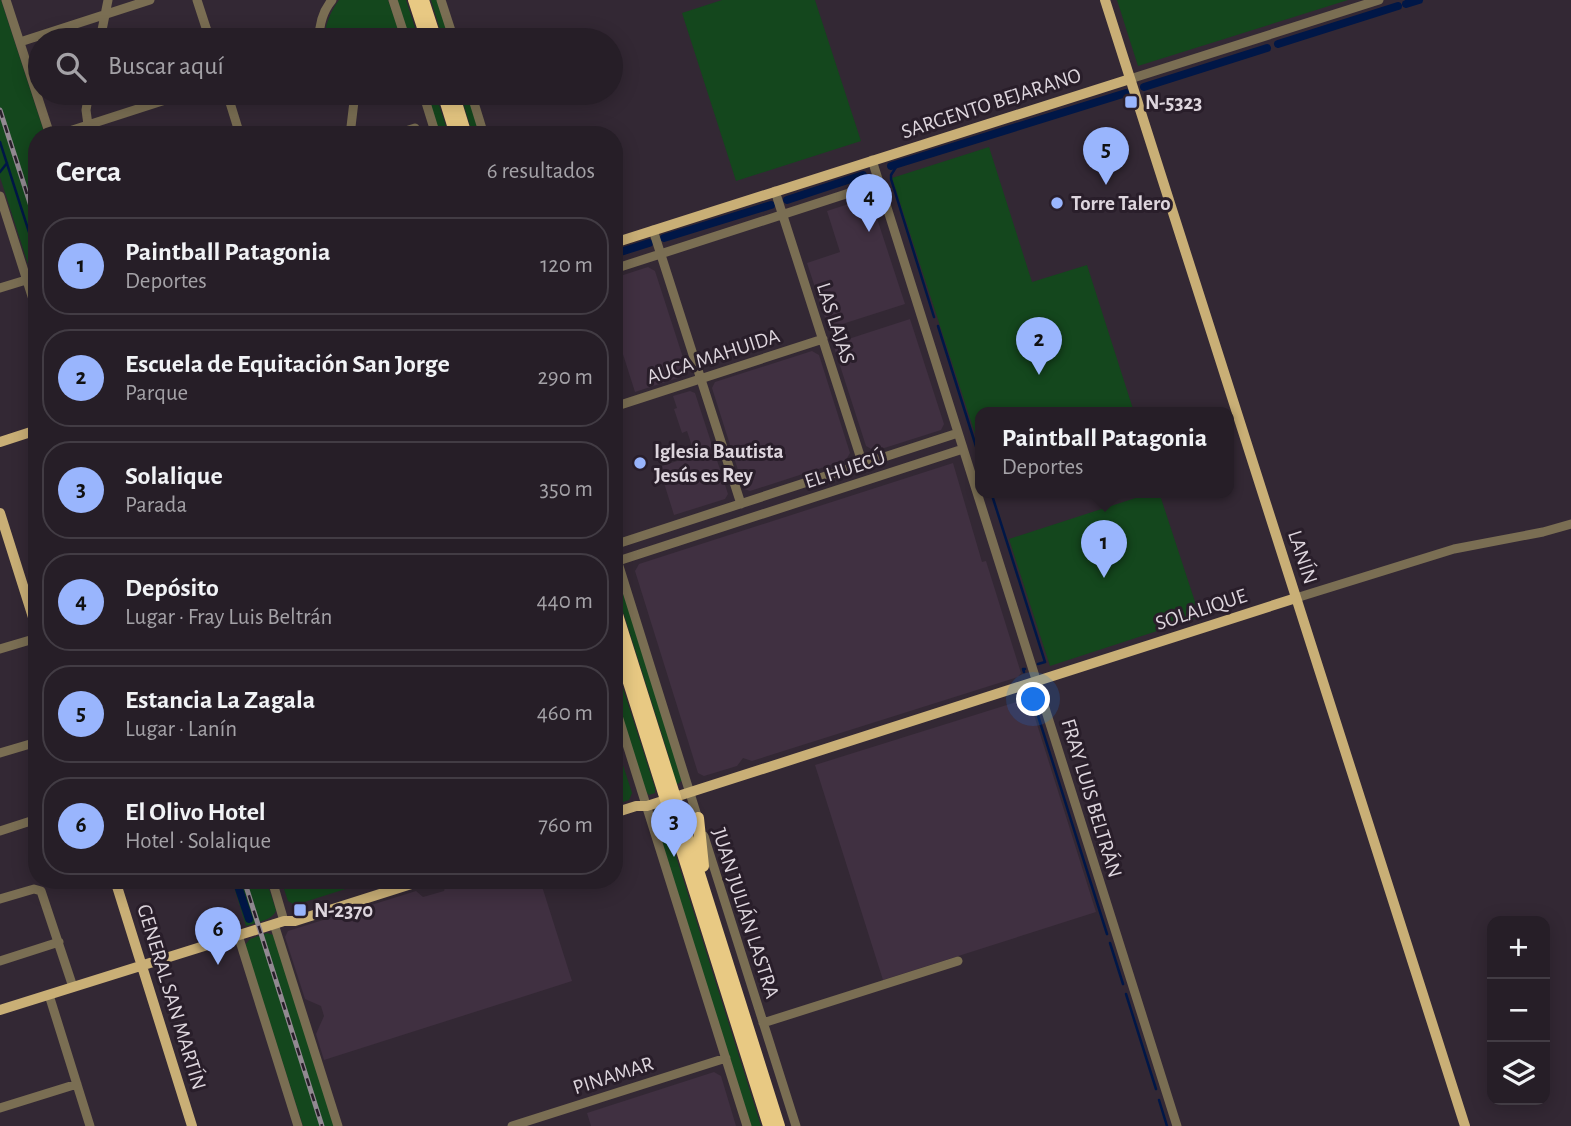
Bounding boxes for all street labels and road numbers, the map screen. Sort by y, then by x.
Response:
street label: SARGENTO BEJARANO [899,64,1084,142]
street label: LAS LAJAS [813,280,858,366]
street label: AUCA MAHUIDA [644,325,782,388]
street label: EL HUECÚ [801,445,888,492]
street label: LANÍN [1284,527,1323,587]
street label: SOLALIQUE [1153,585,1249,634]
street label: FRAY LUIS BELTRÁN [1057,716,1128,880]
street label: JUAN JULIÁN LASTRA [708,825,785,1001]
street label: GENERAL SAN MARTÍN [133,901,212,1092]
street label: PINAMAR [570,1053,656,1098]

